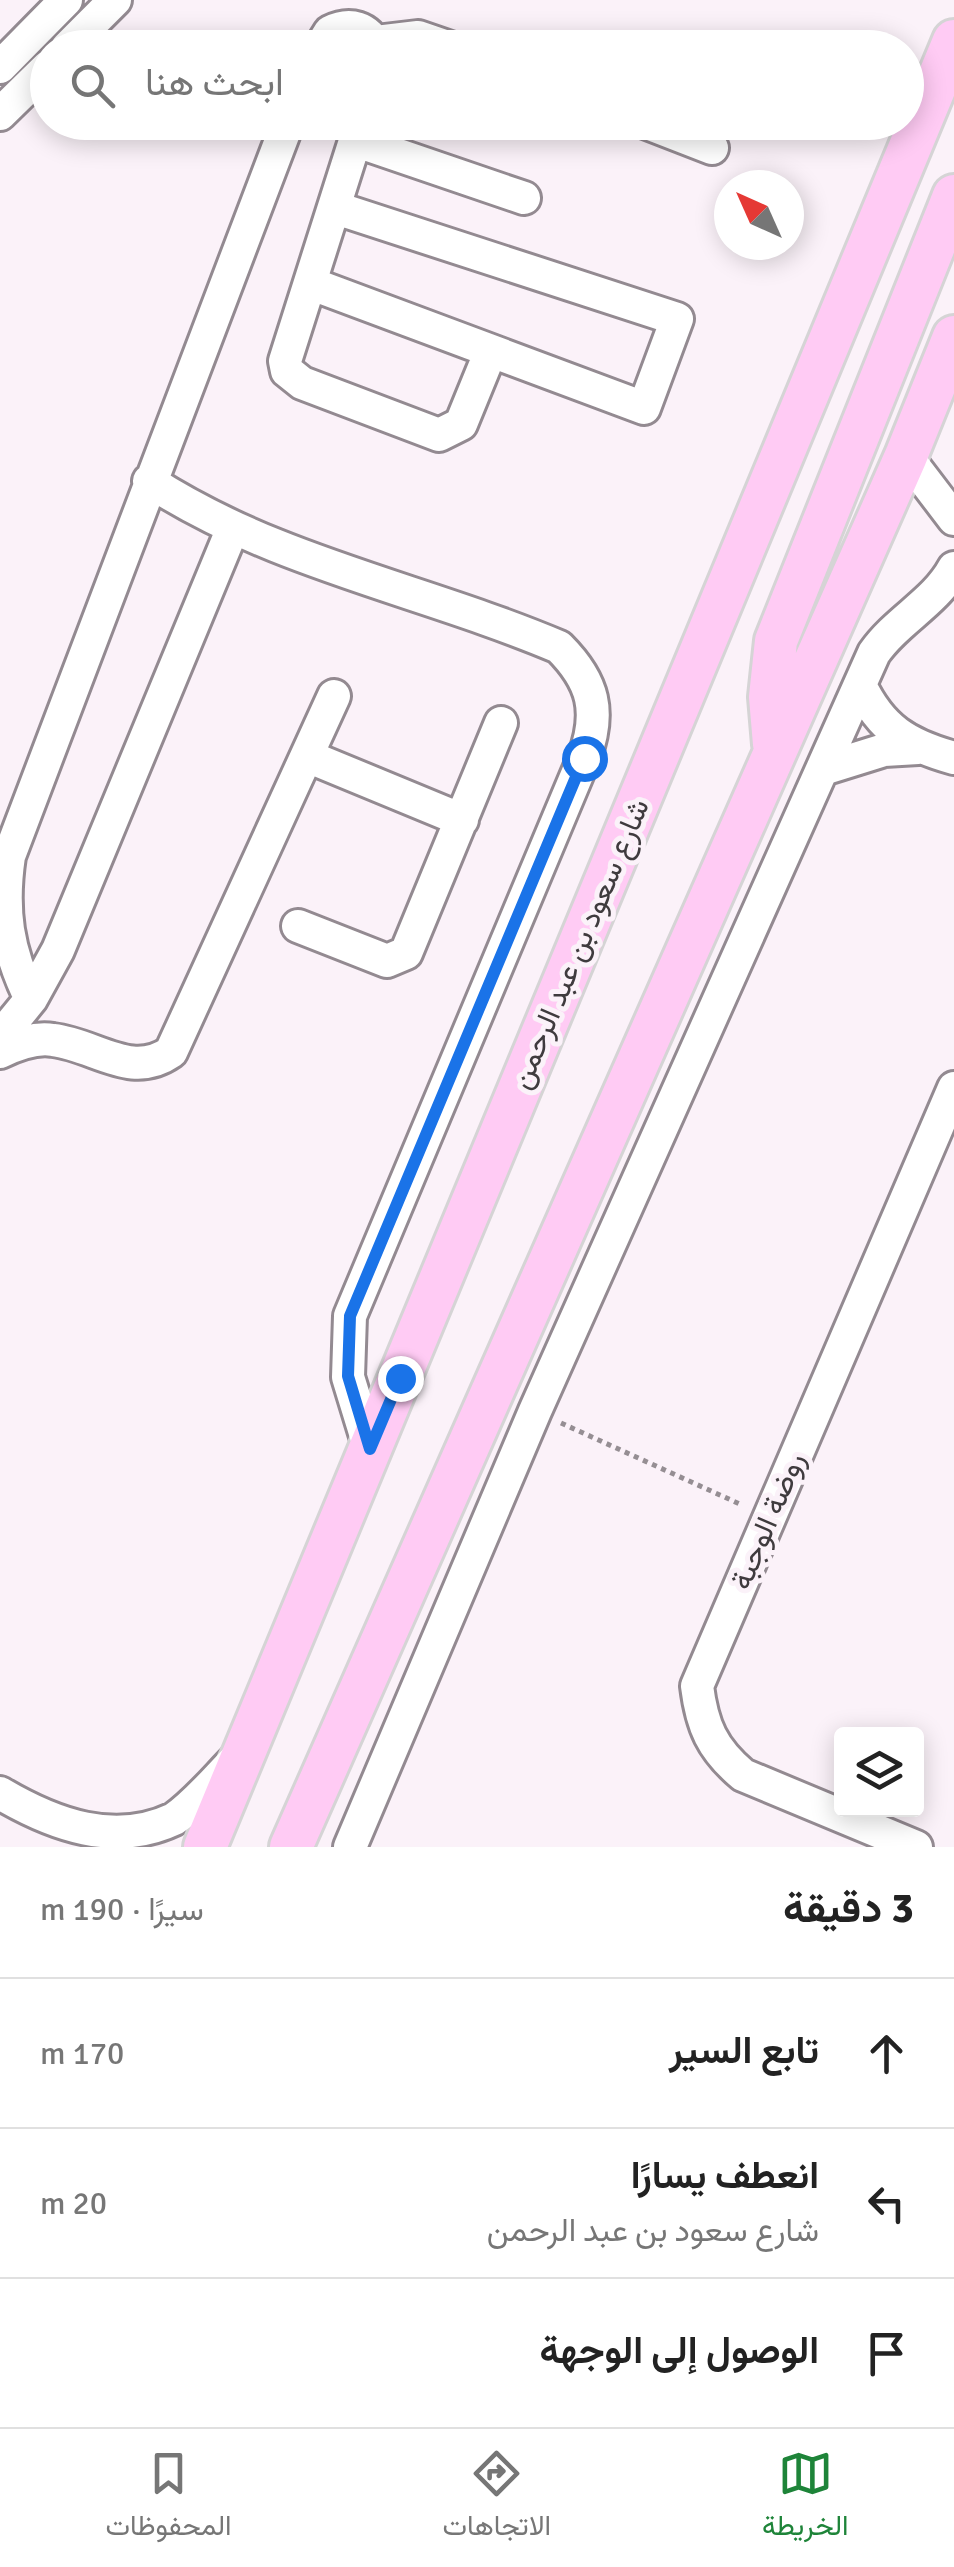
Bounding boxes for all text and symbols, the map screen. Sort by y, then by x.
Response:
search box [30,30,924,140]
icon: search [65,58,120,113]
text: ابحث هنا [145,59,284,106]
north arrow [714,170,804,260]
route start [562,736,608,782]
street label: شارع سعود بن عبد الرحمن [502,793,659,1095]
route end [378,1356,424,1402]
street label: روضة الوجبة [723,1447,813,1595]
map controls [834,1727,924,1817]
button: layers [834,1727,924,1817]
text: 3 دقيقة [783,1883,914,1934]
text: سيرًا · 190 m [40,1890,204,1929]
icon: ahead [859,2026,914,2081]
text: تابع السير [669,2027,819,2074]
text: 170 m [40,2034,124,2073]
text: انعطف يسارًا [631,2152,819,2199]
icon: left [859,2176,914,2231]
text: 20 m [40,2184,107,2223]
text: شارع سعود بن عبد الرحمن [487,2211,819,2250]
icon: arrive [859,2326,914,2381]
text: الوصول إلى الوجهة [540,2327,819,2374]
tab: المحفوظات [105,2446,232,2550]
tab: الاتجاهات [442,2446,551,2550]
tab: الخريطة [762,2446,849,2550]

